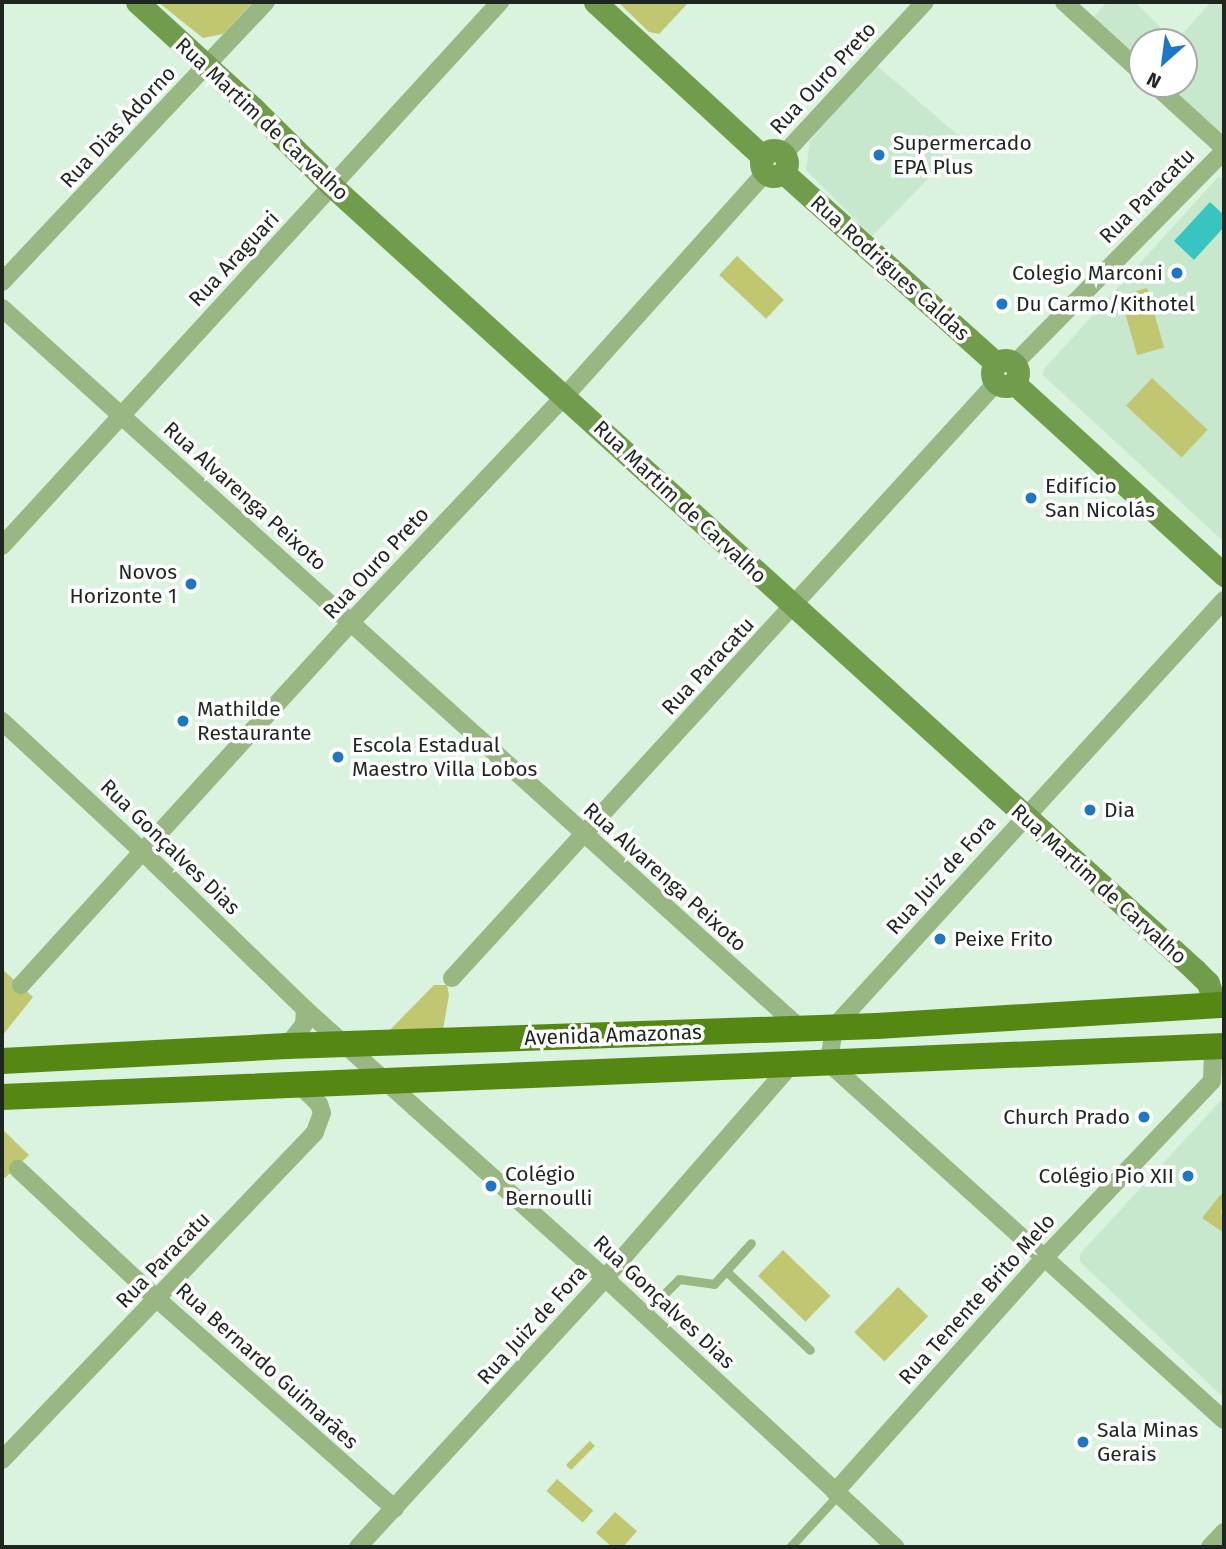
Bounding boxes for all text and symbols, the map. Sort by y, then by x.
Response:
street label: Rua Ouro Preto [765,17,881,139]
north arrow [1128,28,1198,98]
street label: Rua Martim de Carvalho [170,32,354,206]
street label: Rua Dias Adorno [55,61,181,193]
text: N [1143,67,1165,93]
place label: Supermercado EPA Plus [893,130,1032,180]
street label: Rua Paracatu [1094,143,1200,249]
marker: Supermercado EPA Plus [871,147,887,163]
street label: Rua Rodrigues Caldas [805,190,975,346]
street label: Rua Araguari [184,206,284,312]
place label: Colegio Marconi [1012,260,1163,286]
marker: Colegio Marconi [1169,265,1185,281]
place label: Du Carmo/Kithotel [1016,291,1195,317]
marker: Du Carmo/Kithotel [994,296,1010,312]
street label: Rua Martim de Carvalho [588,415,772,589]
street label: Rua Alvarenga Peixoto [158,416,332,576]
place label: Edifício San Nicolás [1045,473,1155,523]
marker: Edifício San Nicolás [1023,490,1039,506]
street label: Rua Ouro Preto [318,502,434,624]
place label: Novos Horizonte 1 [69,559,177,609]
marker: Novos Horizonte 1 [183,576,199,592]
street label: Rua Paracatu [656,612,760,720]
place label: Mathilde Restaurante [197,696,312,746]
marker: Mathilde Restaurante [175,713,191,729]
place label: Escola Estadual Maestro Villa Lobos [352,732,537,782]
marker: Escola Estadual Maestro Villa Lobos [330,749,346,765]
street label: Rua Gonçalves Dias [95,774,245,920]
street label: Rua Alvarenga Peixoto [578,797,752,957]
place label: Dia [1104,797,1135,823]
street label: Rua Martim de Carvalho [1006,799,1192,969]
marker: Dia [1082,802,1098,818]
street label: Rua Juiz de Fora [881,810,1001,940]
place label: Peixe Frito [954,926,1053,952]
marker: Peixe Frito [932,931,948,947]
street label: Avenida Amazonas [524,1019,702,1051]
place label: Church Prado [1003,1104,1130,1130]
marker: Church Prado [1136,1109,1152,1125]
place label: Colégio Bernoulli [505,1161,592,1211]
place label: Colégio Pio XII [1039,1163,1174,1189]
marker: Colégio Pio XII [1180,1168,1196,1184]
marker: Colégio Bernoulli [483,1178,499,1194]
street label: Rua Paracatu [111,1207,215,1313]
street label: Rua Tenente Brito Melo [894,1208,1060,1390]
street label: Rua Gonçalves Dias [588,1230,740,1374]
street label: Rua Juiz de Fora [472,1260,592,1390]
street label: Rua Bernardo Guimarães [171,1277,363,1455]
place label: Sala Minas Gerais [1097,1417,1198,1467]
marker: Sala Minas Gerais [1075,1434,1091,1450]

